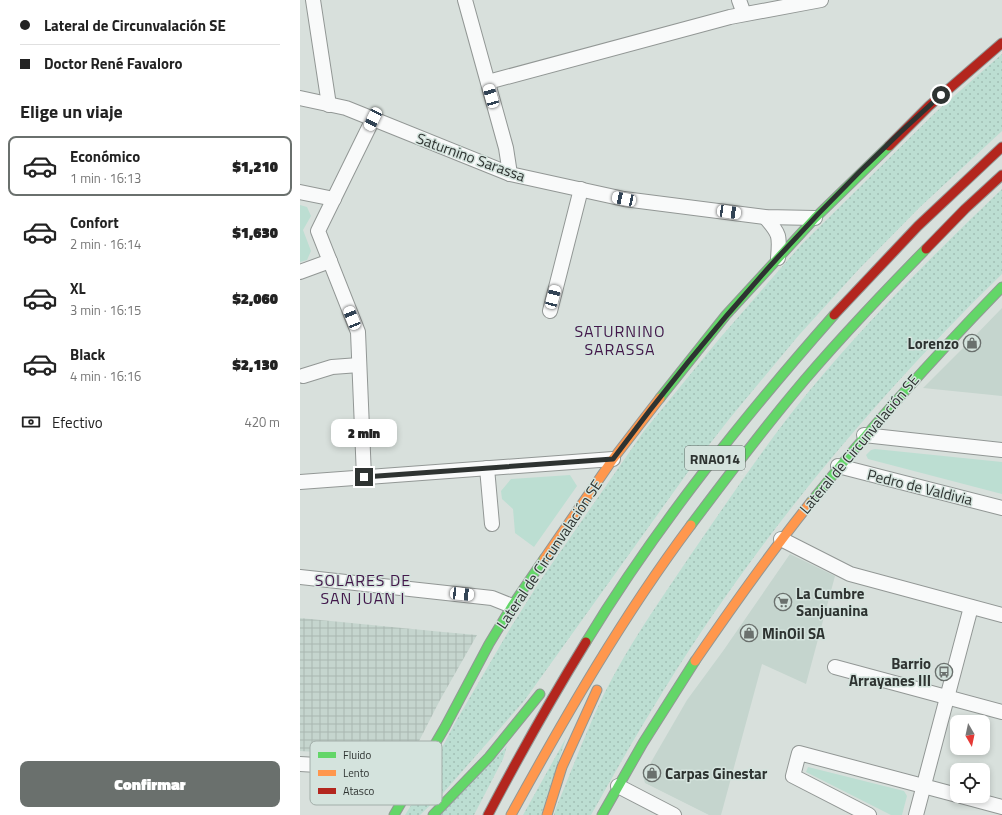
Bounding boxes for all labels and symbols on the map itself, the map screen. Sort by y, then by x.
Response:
car [482,83,500,109]
route start [932,86,950,104]
car [362,106,384,132]
street label: Saturnino Sarassa [413,127,529,188]
car [611,191,637,207]
car [716,204,742,220]
car [544,284,562,310]
car [342,305,362,331]
district label: SATURNINO SARASSA [574,319,666,361]
place label: Lorenzo [908,332,959,355]
shop icon: Lorenzo [962,333,982,353]
street label: Lateral de Circunvalación SE [794,369,924,519]
callout: 2 min [331,419,397,447]
road number: RNA014 [685,446,745,470]
street label: Pedro de Valdivia [865,463,976,511]
route end [355,468,373,486]
street label: Lateral de Circunvalación SE [490,475,608,633]
district label: SOLARES DE SAN JUAN I [315,568,411,610]
place label: La Cumbre Sanjuanina [796,582,868,622]
car [449,587,475,601]
supermarket icon: La Cumbre Sanjuanina [773,592,793,612]
place label: MinOil SA [762,622,825,645]
shop icon: MinOil SA [739,623,759,643]
place label: Barrio Arrayanes III [849,652,931,692]
bus stop icon: Barrio Arrayanes III [934,662,954,682]
north arrow [950,715,990,755]
legend [310,741,442,805]
text: Fluido [343,747,371,763]
place label: Carpas Ginestar [665,762,768,785]
shop icon: Carpas Ginestar [642,763,662,783]
text: Lento [343,765,370,781]
text: Atasco [343,783,375,799]

